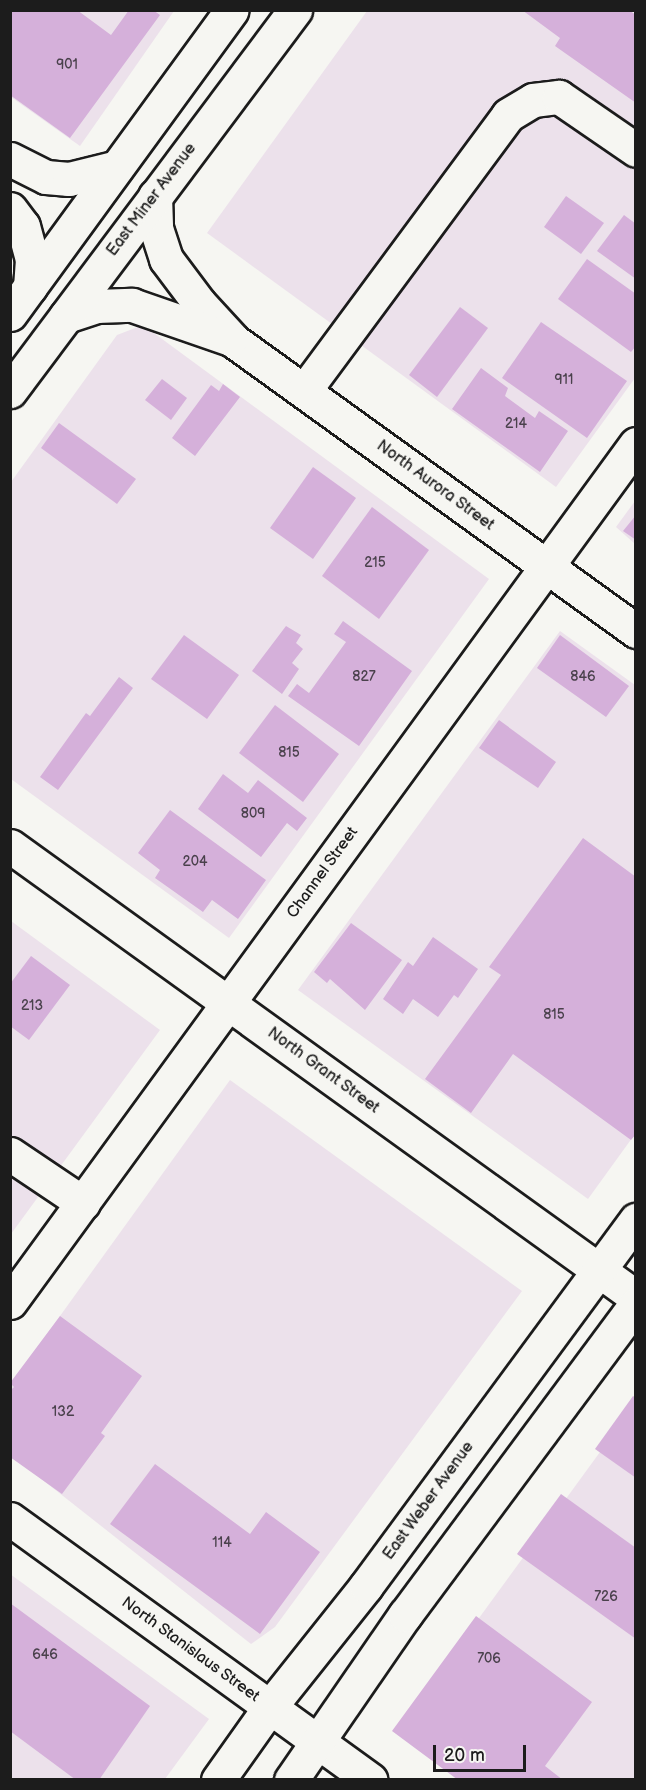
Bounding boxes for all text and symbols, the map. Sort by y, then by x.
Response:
house number: 901 [56,57,78,73]
street label: East Miner Avenue [103,140,201,260]
house number: 911 [555,372,573,388]
house number: 214 [505,416,527,432]
street label: North Aurora Street [372,437,498,535]
house number: 215 [364,555,386,571]
house number: 827 [352,669,376,685]
house number: 846 [570,669,596,685]
house number: 815 [278,745,300,761]
house number: 809 [241,806,265,822]
street label: Channel Street [283,823,363,923]
house number: 204 [182,854,208,870]
house number: 213 [21,998,43,1014]
house number: 815 [543,1007,565,1023]
street label: North Grant Street [263,1024,383,1118]
house number: 132 [52,1404,74,1420]
street label: East Weber Avenue [379,1438,479,1564]
house number: 114 [212,1535,232,1551]
house number: 726 [594,1589,618,1605]
street label: North Stanislaus Street [117,1593,263,1707]
house number: 646 [32,1647,58,1663]
house number: 706 [477,1651,501,1667]
scale bar [436,1733,529,1771]
text: 20 m [444,1745,485,1766]

